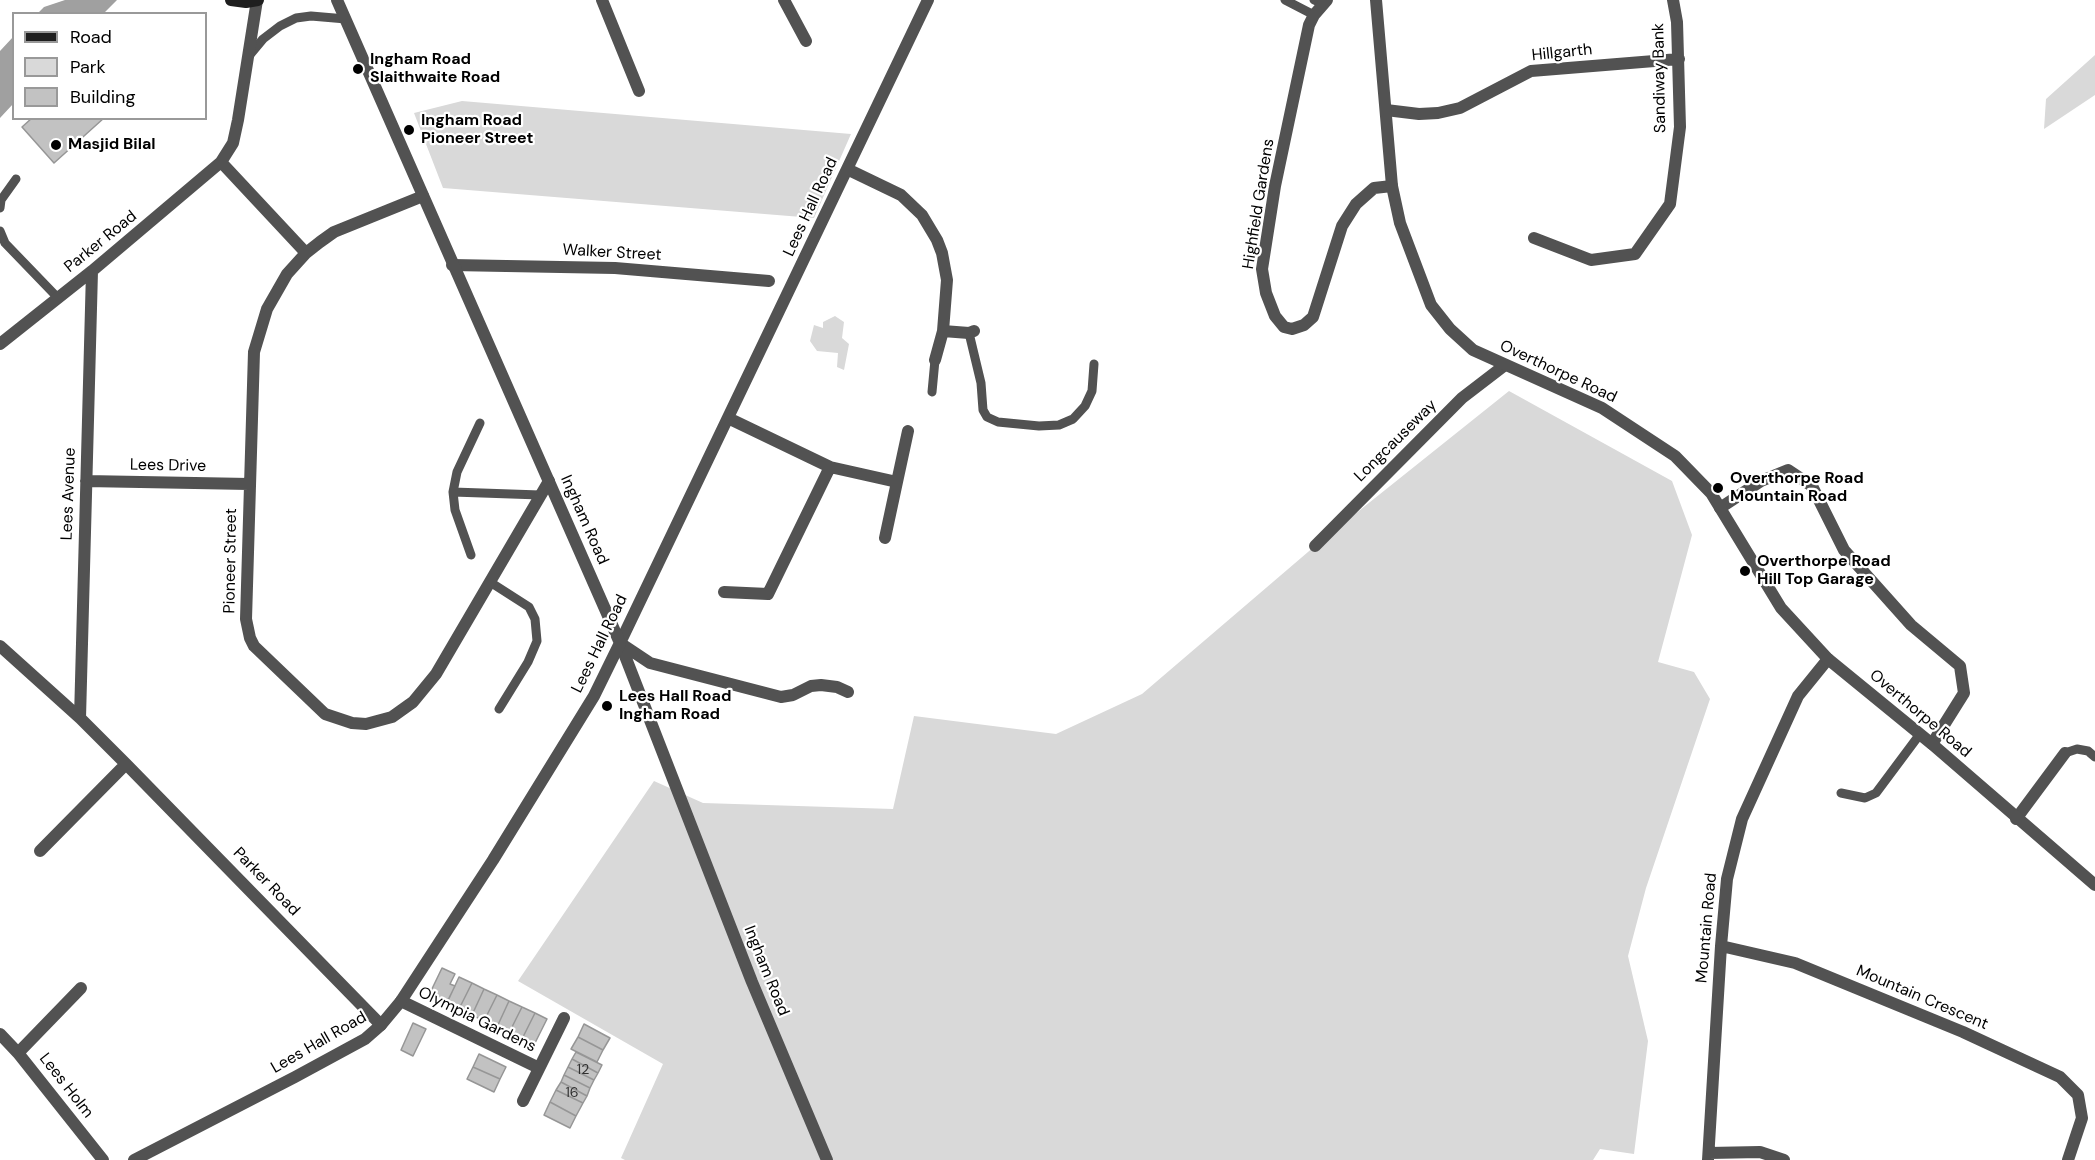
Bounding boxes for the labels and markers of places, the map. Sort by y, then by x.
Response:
place label: Ingham Road Slaithwaite Road [370,50,500,88]
marker: Ingham Road Slaithwaite Road [351,62,365,76]
place label: Ingham Road Pioneer Street [421,111,533,149]
marker: Ingham Road Pioneer Street [402,123,416,137]
place label: Masjid Bilal [68,135,156,155]
marker: Masjid Bilal [49,138,63,152]
place label: Overthorpe Road Mountain Road [1730,469,1864,507]
marker: Overthorpe Road Mountain Road [1711,481,1725,495]
place label: Overthorpe Road Hill Top Garage [1757,552,1891,590]
marker: Overthorpe Road Hill Top Garage [1738,564,1752,578]
place label: Lees Hall Road Ingham Road [619,687,731,725]
marker: Lees Hall Road Ingham Road [600,699,614,713]

